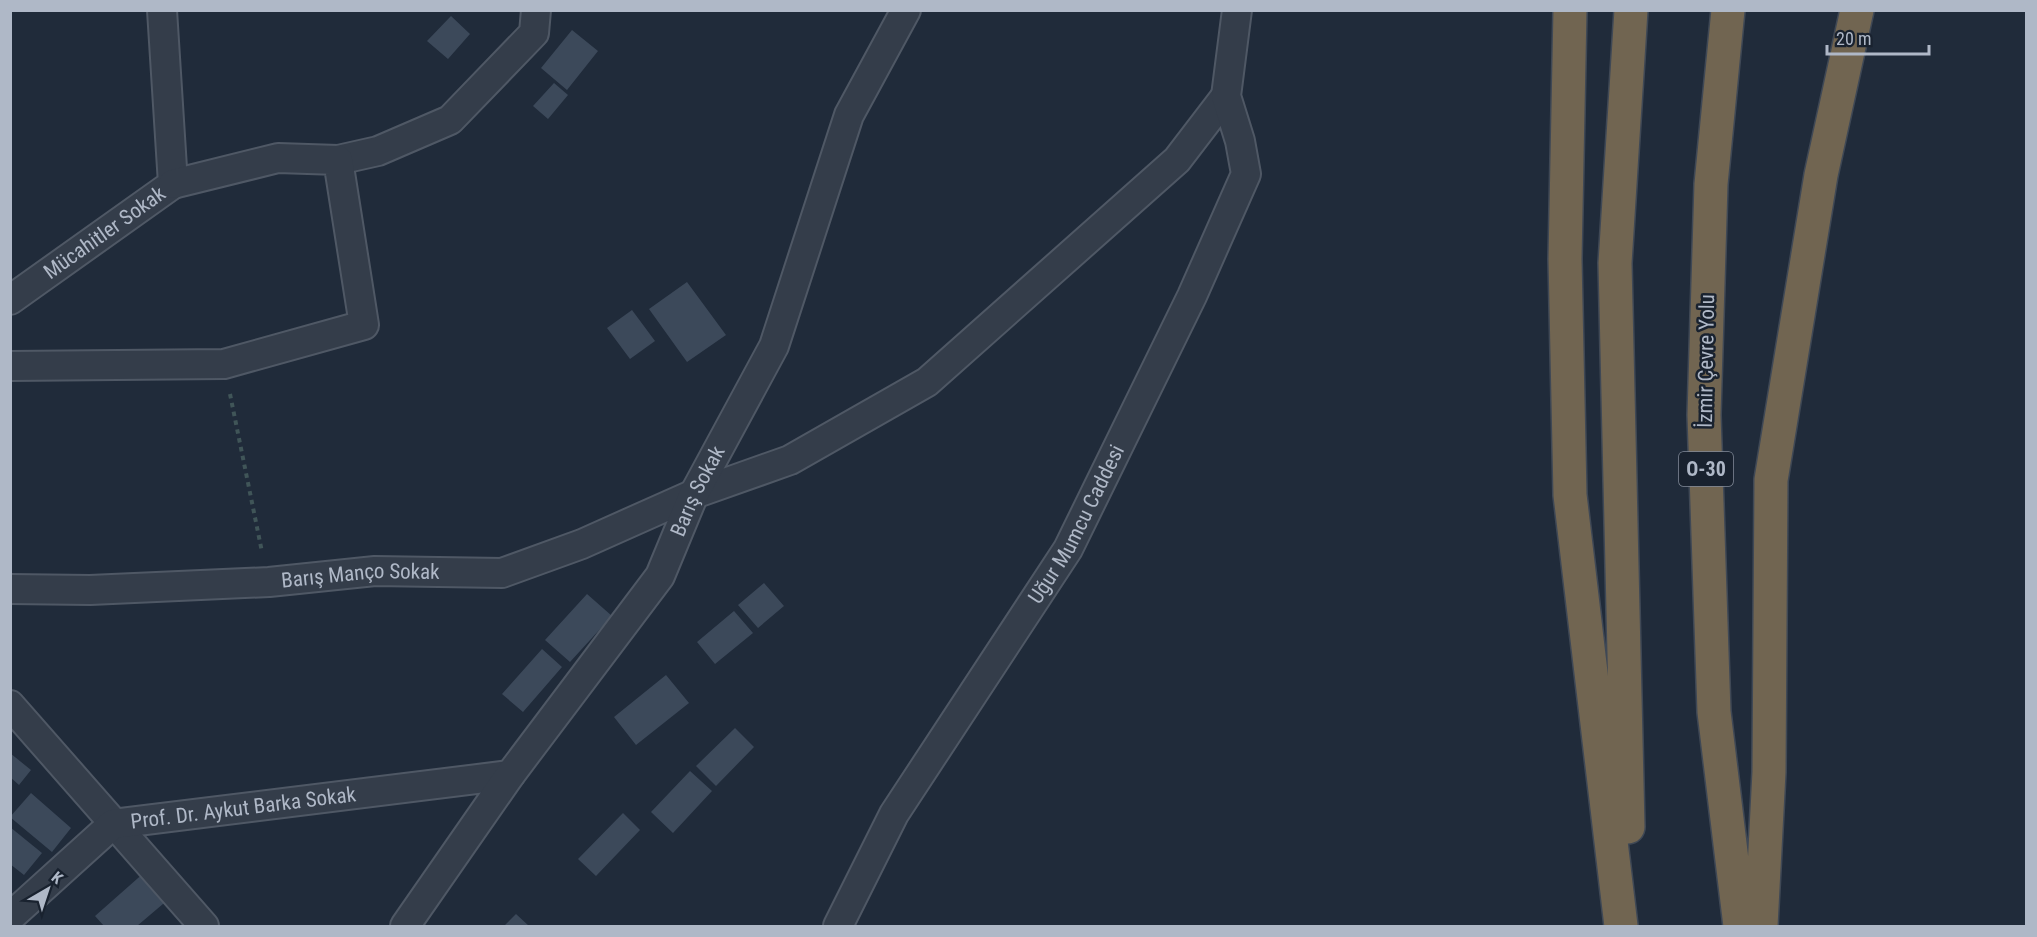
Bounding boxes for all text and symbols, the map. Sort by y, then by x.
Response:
scale bar [1827,18,1929,56]
text: 20 m [1836,28,1871,49]
street label: Mücahitler Sokak [39,181,170,284]
street label: İzmir Çevre Yolu [1693,294,1719,428]
street label: Barış Sokak [666,441,730,540]
street label: Uğur Mumcu Caddesi [1023,441,1129,608]
road number: O-30 [1679,452,1733,486]
street label: Barış Manço Sokak [280,559,440,593]
street label: Prof. Dr. Aykut Barka Sokak [129,782,358,834]
north arrow [18,859,78,919]
text: K [48,868,67,888]

